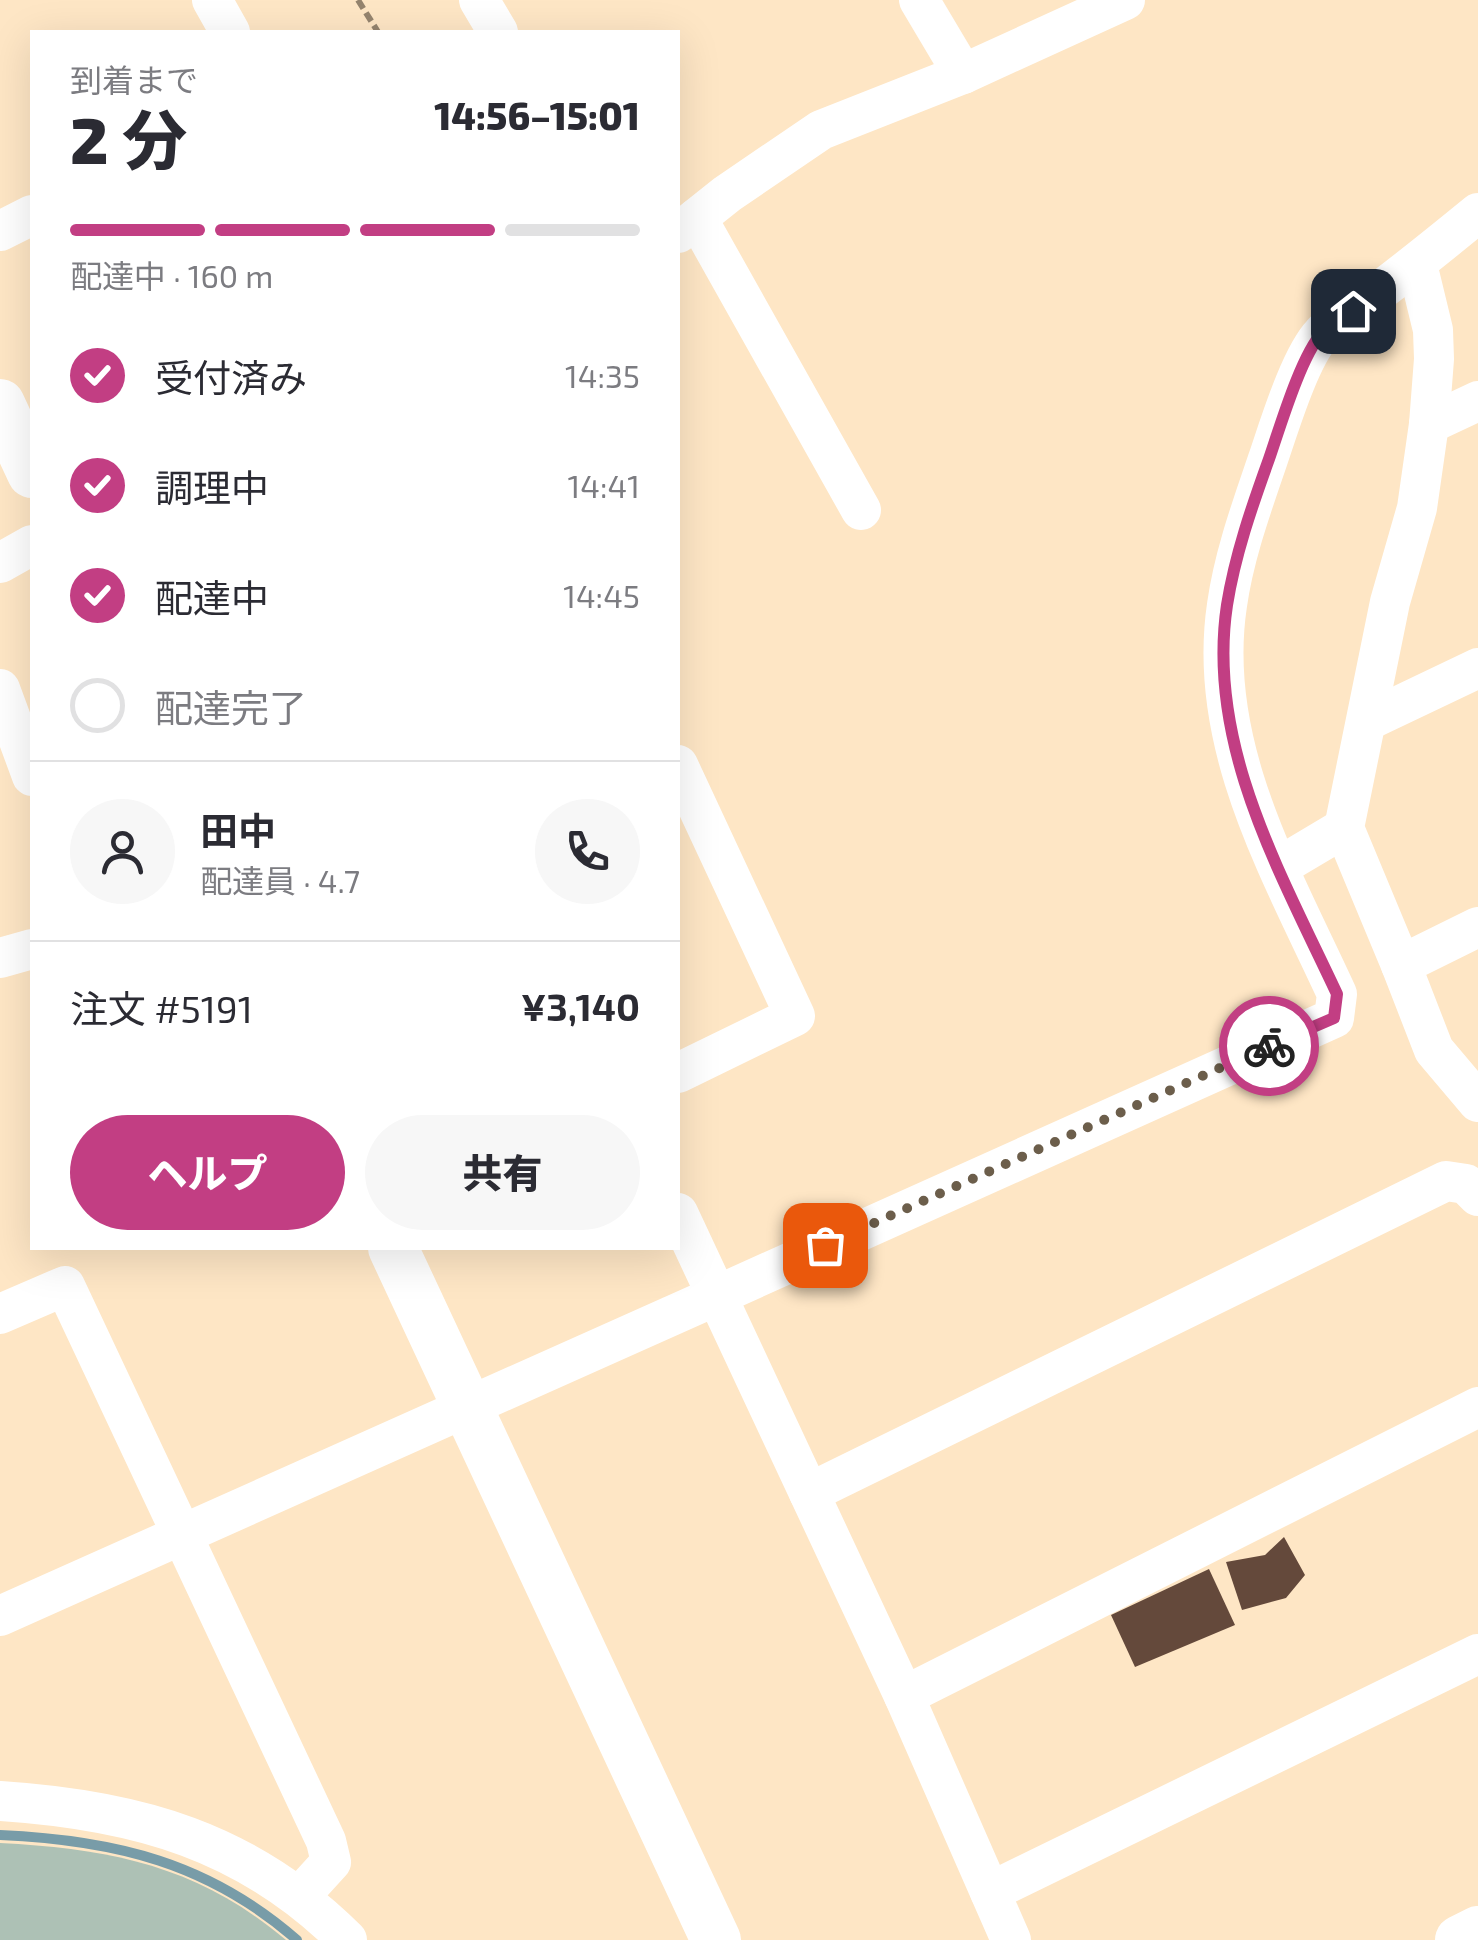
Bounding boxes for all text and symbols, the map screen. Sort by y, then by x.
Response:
text: 到着まで [70,60,198,98]
text: 14:56–15:01 [434,92,640,138]
text: 2 分 [70,99,187,177]
text: 配達中 · 160 m [70,256,273,294]
pin [1311,269,1396,354]
icon: home [1326,284,1381,339]
icon: check [70,348,125,403]
text: 受付済み [155,354,307,400]
text: 14:35 [565,356,640,394]
icon: check [70,458,125,513]
text: 調理中 [155,464,269,510]
text: 14:41 [568,466,640,504]
icon: check [70,568,125,623]
text: 配達中 [155,574,269,620]
text: 14:45 [563,576,640,614]
text: 配達完了 [155,684,307,730]
button: person [70,799,175,904]
button: phone [535,799,640,904]
text: 田中 [200,807,276,853]
text: 配達員 · 4.7 [200,861,360,899]
text: ¥3,140 [521,983,640,1029]
text: 注文 #5191 [70,985,253,1031]
courier [1219,996,1319,1096]
icon: bike [1242,1019,1297,1074]
button: ヘルプ [70,1115,345,1230]
button: 共有 [365,1115,640,1230]
pin [783,1203,868,1288]
icon: bag [798,1218,853,1273]

